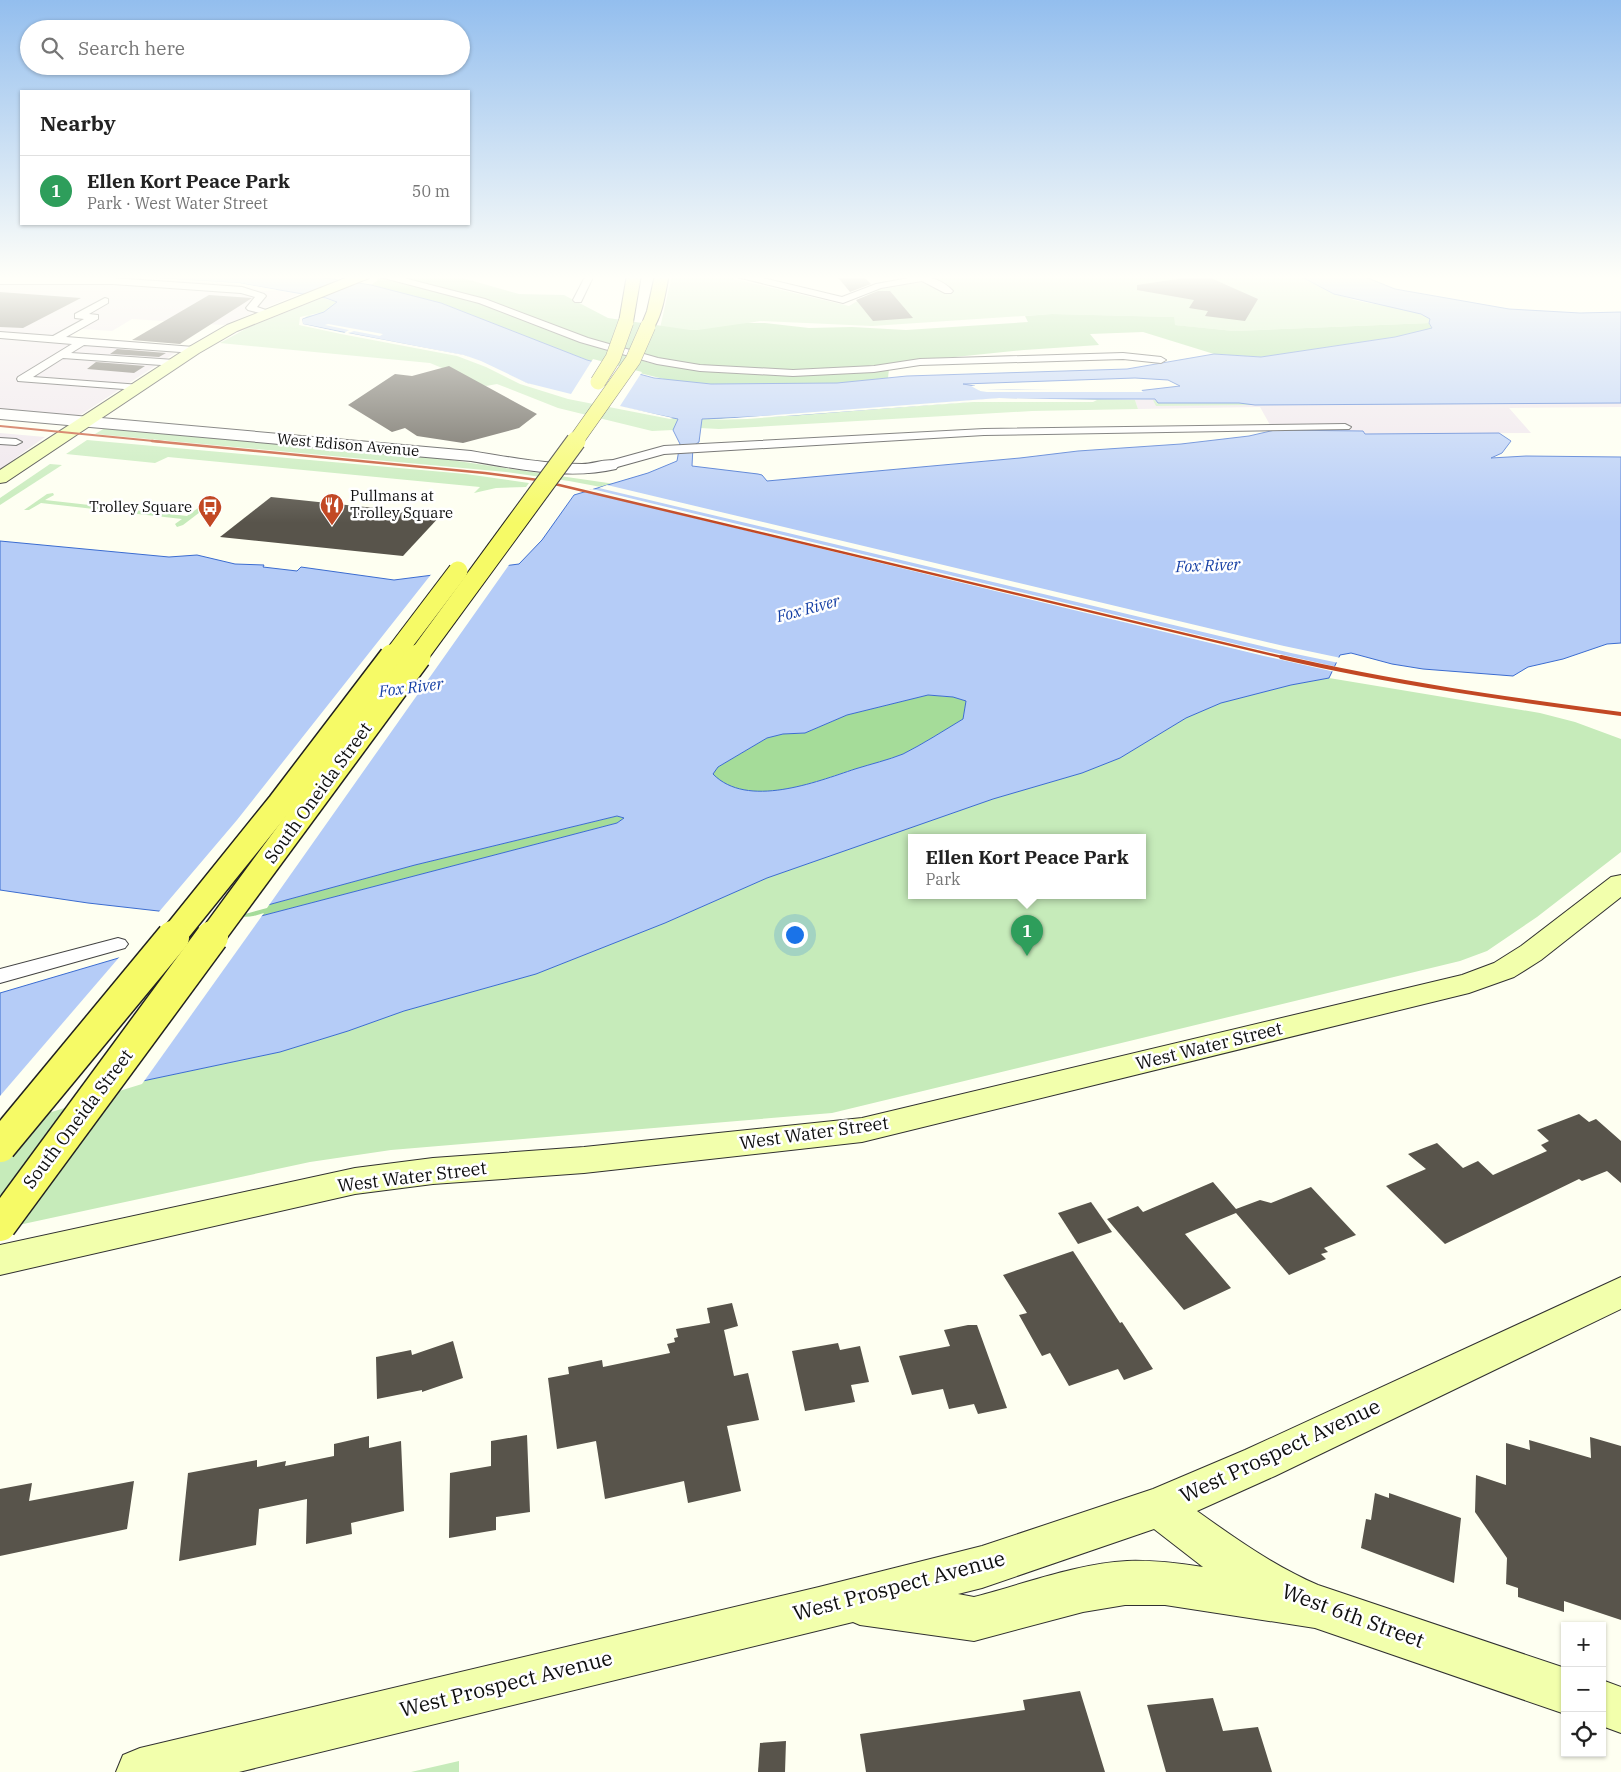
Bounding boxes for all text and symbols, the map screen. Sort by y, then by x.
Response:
search box [20,20,470,75]
icon: search [38,34,66,62]
text: Search here [78,36,185,60]
text: Nearby [40,109,116,137]
text: Ellen Kort Peace Park [87,169,290,193]
text: 1 [51,181,61,201]
text: 50 m [412,181,450,201]
text: Park · West Water Street [87,193,268,213]
street label: West Edison Avenue [276,429,420,460]
place label: Pullmans at Trolley Square [350,486,453,522]
restaurant icon: Pullmans at Trolley Square [319,492,345,526]
bus stop icon: Trolley Square [197,494,223,528]
place label: Trolley Square [89,497,192,516]
water label: Fox River [1174,554,1242,576]
water label: Fox River [773,590,843,626]
water label: Fox River [377,673,445,701]
street label: South Oneida Street [259,718,377,868]
popup [908,834,1146,899]
text: Ellen Kort Peace Park [926,845,1128,869]
text: Park [926,869,960,889]
pin: 1 [1011,915,1043,956]
your location [782,922,808,948]
street label: West Water Street [1133,1016,1285,1075]
street label: South Oneida Street [18,1044,138,1193]
street label: West Water Street [738,1111,890,1154]
street label: West Water Street [336,1156,488,1197]
street label: West Prospect Avenue [1175,1391,1385,1509]
street label: West Prospect Avenue [790,1543,1008,1627]
street label: West 6th Street [1278,1576,1429,1654]
map controls [1561,1622,1606,1757]
button: + [1561,1622,1606,1667]
street label: West Prospect Avenue [396,1643,615,1723]
button: − [1561,1667,1606,1712]
button: locate [1561,1712,1606,1757]

